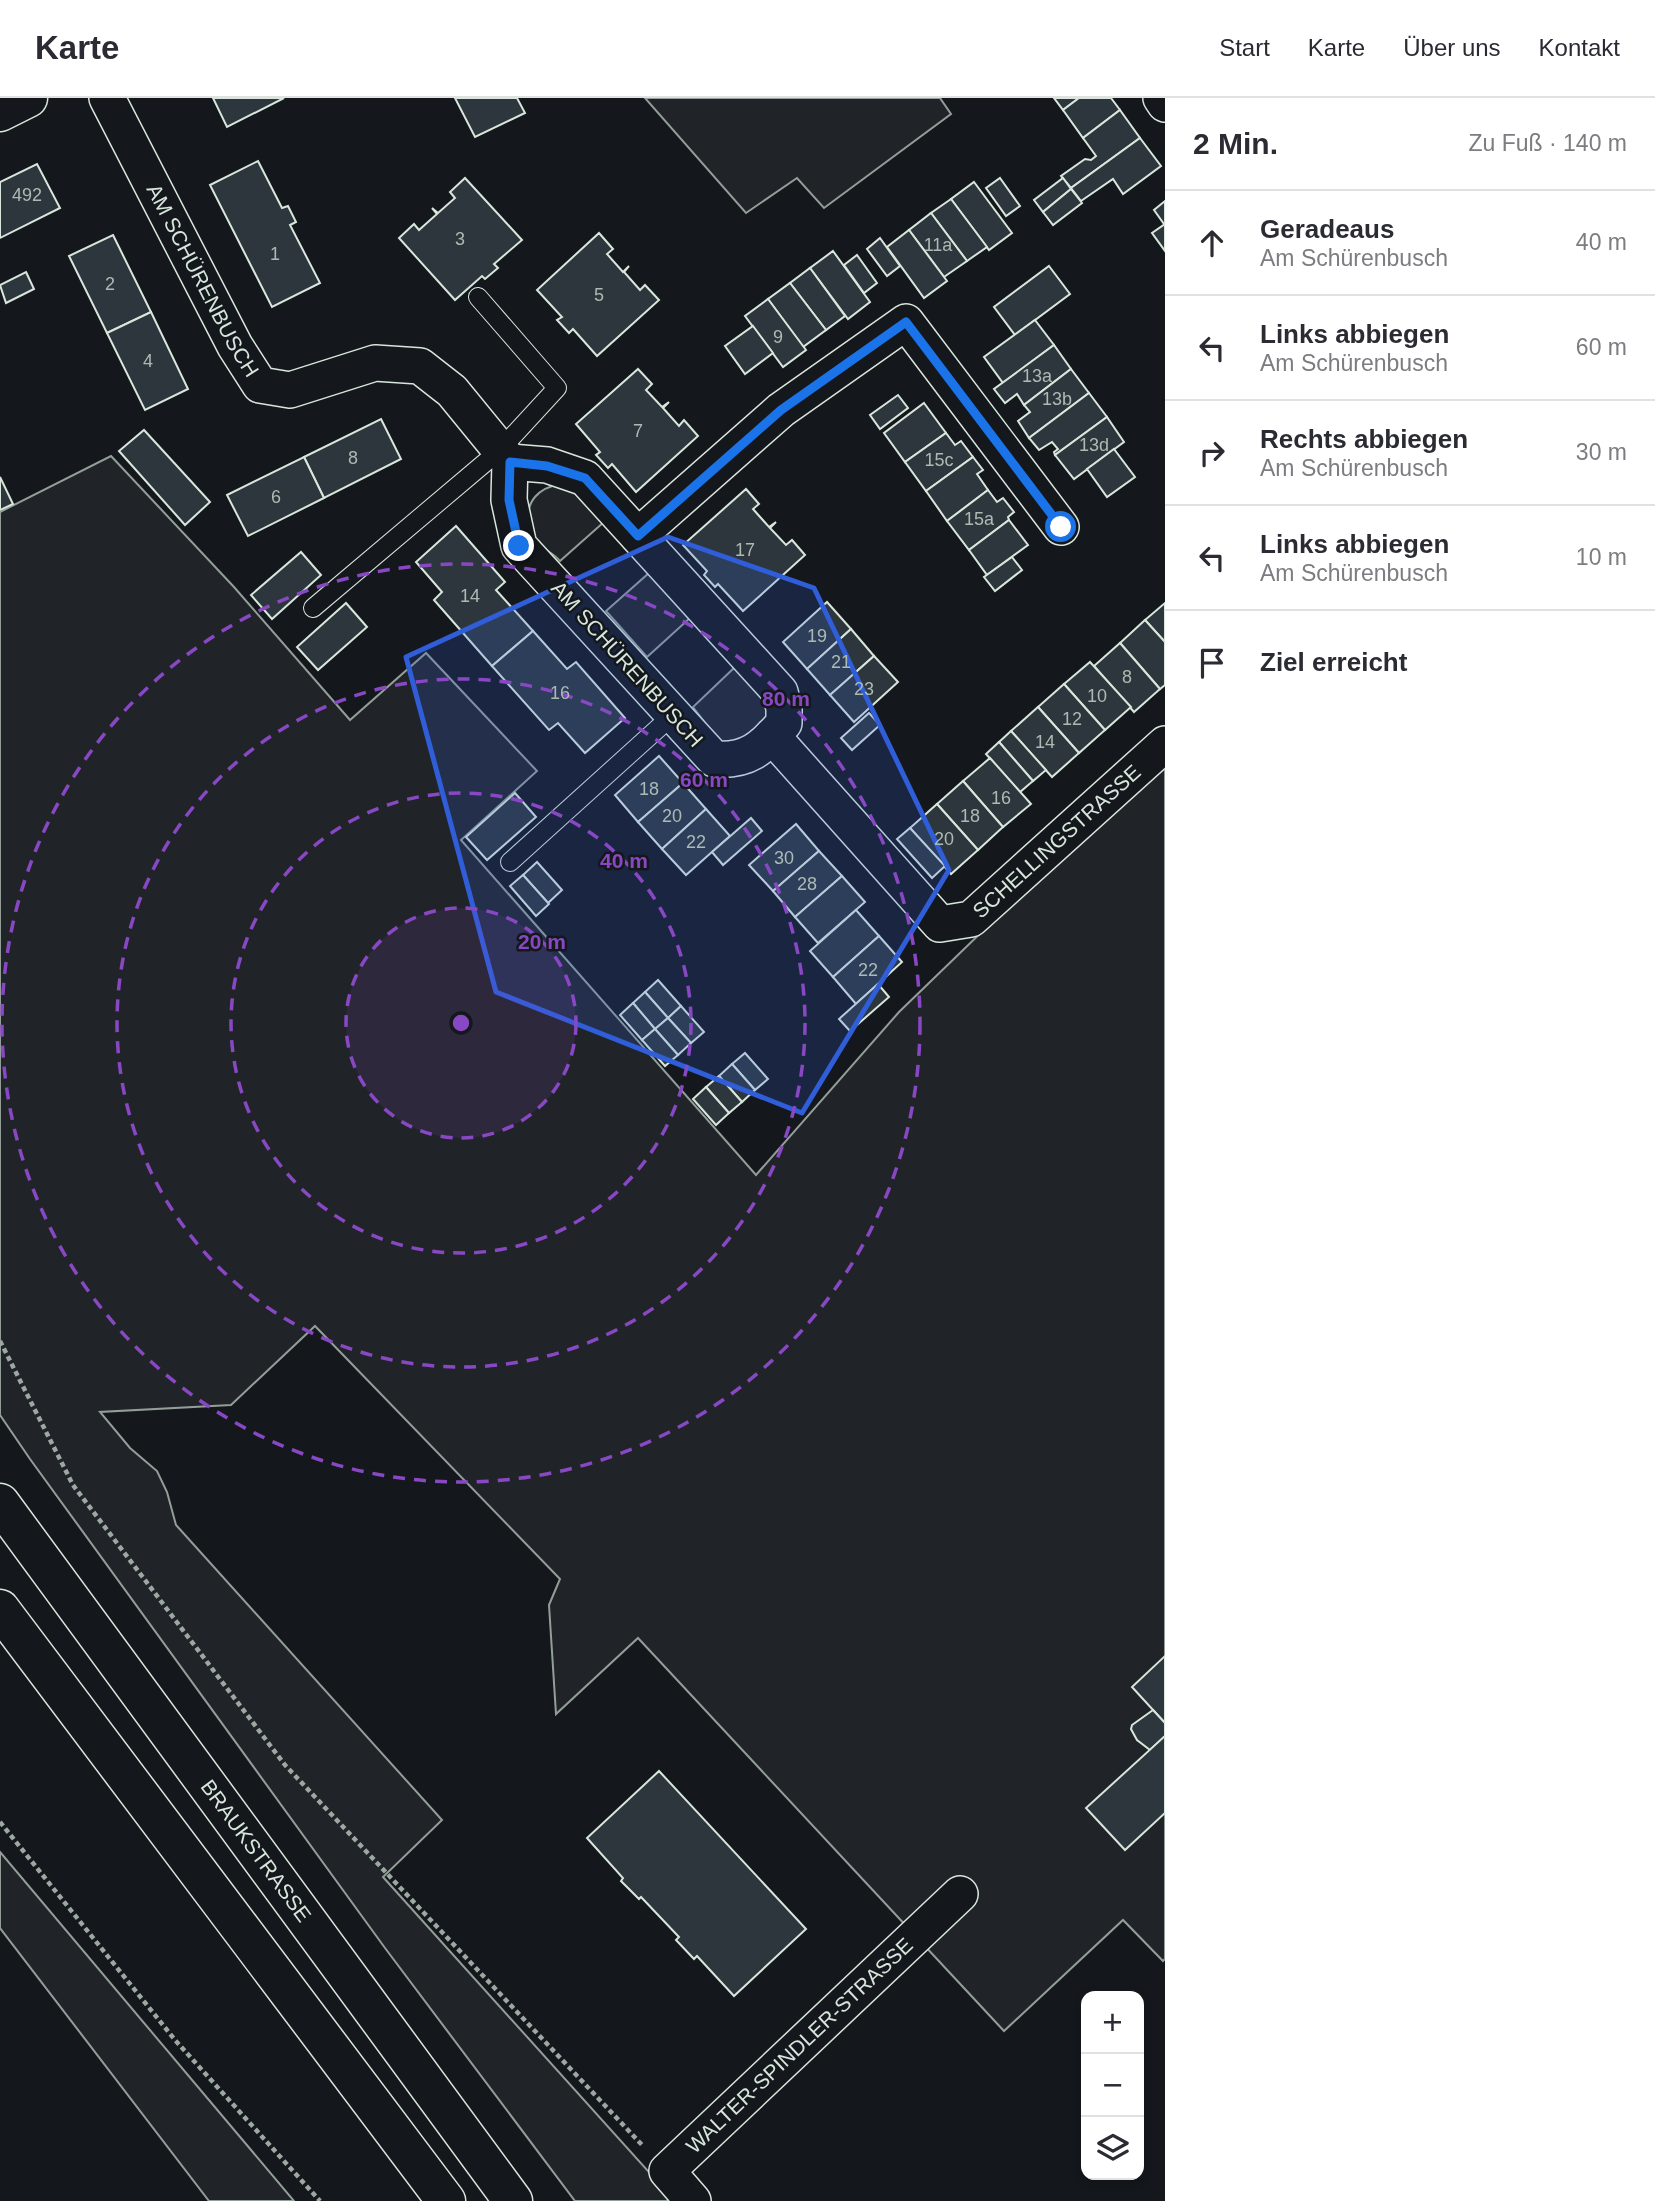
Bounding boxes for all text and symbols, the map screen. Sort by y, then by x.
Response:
text: Karte [35,29,119,66]
text: Start [1219,34,1270,61]
text: Karte [1308,34,1365,61]
text: Über uns [1403,34,1501,61]
text: Kontakt [1539,34,1620,61]
text: 2 Min. [1193,127,1278,160]
text: Zu Fuß · 140 m [1469,130,1627,156]
street label: AM SCHÜRENBUSCH [142,180,264,381]
house number: 492 [12,185,42,205]
text: Geradeaus [1260,214,1394,244]
icon: ahead [1193,224,1231,262]
house number: 3 [455,229,465,249]
text: 40 m [1576,229,1627,255]
house number: 11a [924,235,953,255]
house number: 1 [270,244,280,264]
text: Am Schürenbusch [1260,245,1448,271]
house number: 2 [105,274,115,294]
house number: 5 [594,285,604,305]
text: Links abbiegen [1260,319,1449,349]
house number: 9 [773,327,783,347]
icon: left [1193,329,1231,367]
text: 60 m [1576,334,1627,360]
text: Am Schürenbusch [1260,350,1448,376]
house number: 4 [143,351,153,371]
house number: 13a [1022,366,1053,386]
house number: 13b [1042,389,1072,409]
house number: 7 [633,421,643,441]
text: Rechts abbiegen [1260,424,1468,454]
icon: right [1193,434,1231,472]
house number: 13d [1079,435,1109,455]
text: 30 m [1576,439,1627,465]
house number: 8 [348,448,358,468]
house number: 15c [924,450,954,470]
text: Am Schürenbusch [1260,455,1448,481]
house number: 6 [271,487,281,507]
house number: 15a [964,509,995,529]
route start [1045,511,1076,542]
text: Links abbiegen [1260,529,1449,559]
route end [503,530,534,561]
icon: left [1193,539,1231,577]
house number: 17 [735,540,755,560]
text: 10 m [1576,544,1627,570]
text: Am Schürenbusch [1260,560,1448,586]
street label: AM SCHÜRENBUSCH [547,576,708,751]
house number: 14 [460,586,480,606]
house number: 19 [807,626,827,646]
icon: arrive [1193,644,1231,682]
text: Ziel erreicht [1260,647,1407,677]
house number: 21 [831,652,851,672]
house number: 8 [1122,667,1132,687]
house number: 23 [854,679,874,699]
house number: 16 [550,683,570,703]
house number: 10 [1087,686,1107,706]
text: 80 m [762,687,810,710]
house number: 12 [1062,709,1082,729]
house number: 14 [1035,732,1055,752]
street label: SCHELLINGSTRASSE [968,760,1145,923]
text: 60 m [680,768,728,791]
house number: 18 [639,779,659,799]
house number: 16 [991,788,1011,808]
house number: 20 [662,806,682,826]
house number: 18 [960,806,980,826]
house number: 20 [934,829,954,849]
house number: 22 [686,832,706,852]
house number: 30 [774,848,794,868]
text: 40 m [600,849,648,872]
house number: 28 [797,874,817,894]
text: 20 m [518,930,566,953]
house number: 22 [858,960,878,980]
centre of rings [449,1011,473,1035]
street label: BRAUKSTRASSE [196,1775,316,1926]
street label: WALTER-SPINDLER-STRASSE [681,1933,917,2158]
map controls [1081,1991,1144,2180]
button: + [1081,1991,1144,2054]
button: − [1081,2054,1144,2117]
button: layers [1081,2117,1144,2180]

